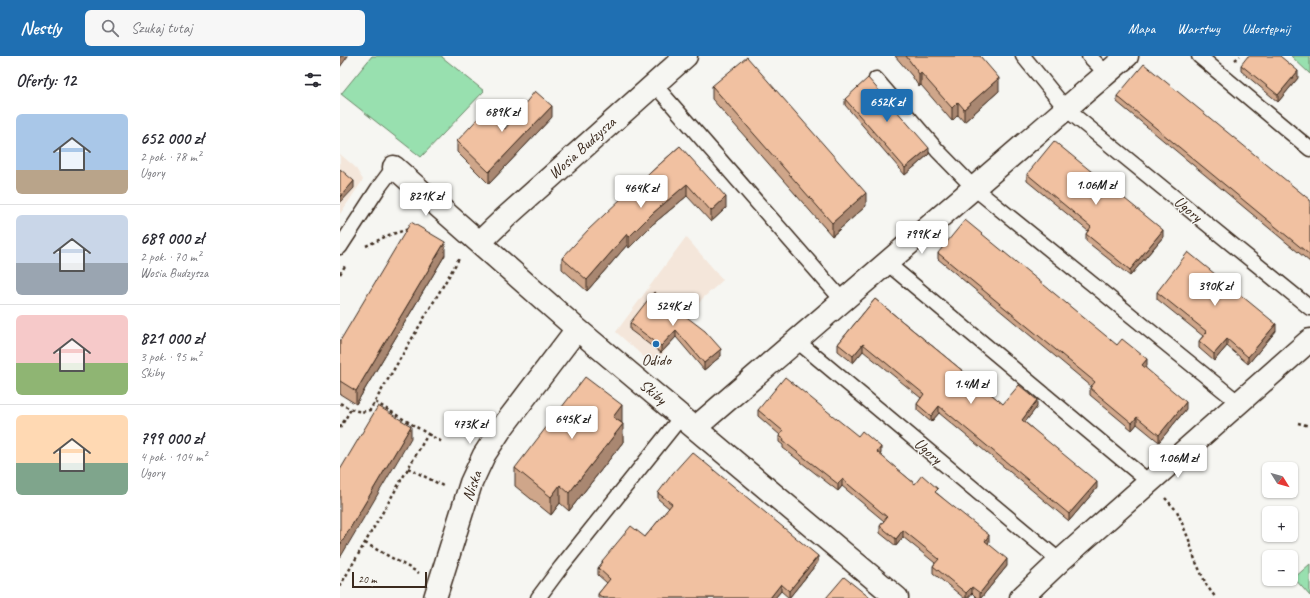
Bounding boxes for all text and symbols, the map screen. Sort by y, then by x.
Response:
search box [85,10,365,46]
text: Nestly [20,16,61,40]
icon: search [99,17,121,39]
text: Szukaj tutaj [131,19,192,38]
text: Mapa [1128,20,1155,37]
text: Warstwy [1177,20,1220,37]
text: Udostępnij [1242,20,1290,37]
icon: filters [302,69,324,91]
text: Oferty: 12 [16,70,76,91]
pin: 652K zł [850,89,924,123]
text: 652K zł [870,94,904,110]
pin: 689K zł [465,99,539,133]
text: 689K zł [485,104,519,120]
street label: Wosia Budzysza [544,111,621,183]
text: 652 000 zł [140,128,203,149]
icon: home [48,130,96,178]
text: 2 pok. · 78 m² [140,149,201,165]
text: Ugory [140,165,165,181]
pin: 1.06M zł [1055,172,1137,206]
pin: 464K zł [604,175,678,209]
text: 1.06M zł [1076,177,1116,193]
text: 464K zł [624,180,658,196]
pin: 821K zł [389,183,463,217]
text: 821K zł [409,188,443,204]
street label: Ugory [1170,192,1207,227]
pin: 799K zł [885,221,959,255]
text: 799K zł [905,226,939,242]
text: 689 000 zł [140,228,203,249]
icon: home [48,231,96,279]
text: 2 pok. · 70 m² [140,249,201,265]
text: Wosia Budzysza [140,265,208,281]
pin: 390K zł [1178,273,1252,307]
text: 390K zł [1198,278,1232,294]
pin: 524K zł [636,293,710,327]
text: 524K zł [656,298,690,314]
text: 821 000 zł [140,328,203,349]
icon: home [48,331,96,379]
marker: Odido [651,339,661,349]
text: 3 pok. · 95 m² [140,349,201,365]
place label: Odido [641,350,673,370]
text: Skiby [140,365,164,381]
pin: 1.4M zł [934,371,1008,405]
street label: Skiby [635,375,672,410]
text: 1.4M zł [954,376,988,392]
pin: 645K zł [535,406,609,440]
pin: 473K zł [433,411,507,445]
text: 645K zł [555,411,589,427]
text: 473K zł [453,416,487,432]
text: 799 000 zł [140,428,203,449]
icon: home [48,431,96,479]
street label: Ugory [910,434,947,469]
pin: 1.06M zł [1137,445,1219,479]
text: 4 pok. · 104 m² [140,449,207,465]
text: 1.06M zł [1158,450,1198,466]
north arrow [1262,462,1298,498]
map controls [1262,462,1298,586]
text: Ugory [140,465,165,481]
street label: Niska [457,467,487,504]
button: + [1262,506,1298,542]
button: − [1262,550,1298,586]
scale bar [352,570,427,589]
text: 20 m [358,572,377,586]

